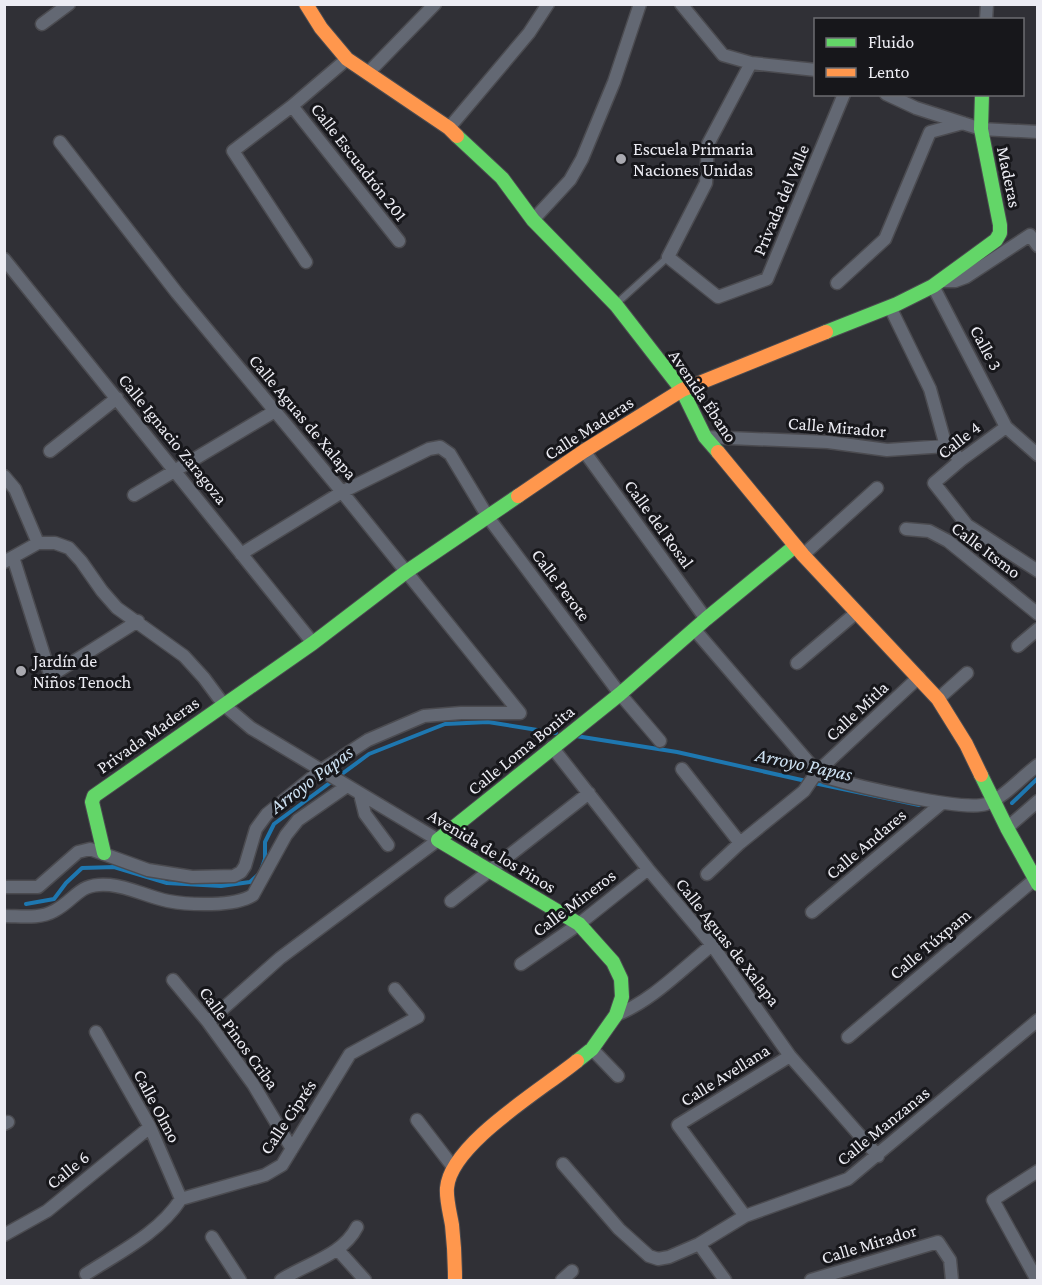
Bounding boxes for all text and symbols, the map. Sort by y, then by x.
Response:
legend [814,18,1024,96]
text: Fluido [868,32,914,52]
text: Lento [868,62,909,82]
street label: Calle Escuadrón 201 [307,99,411,225]
place label: Escuela Primaria Naciones Unidas [633,139,754,180]
street label: Privada del Valle [749,141,813,258]
street label: Maderas [993,145,1025,209]
marker: Escuela Primaria Naciones Unidas [614,152,628,166]
street label: Calle 3 [966,322,1006,374]
street label: Avenida Ébano [665,346,741,446]
street label: Calle Aguas de Xalapa [245,351,361,483]
street label: Calle Ignacio Zaragoza [114,370,232,508]
street label: Calle Maderas [541,392,637,464]
street label: Calle Mirador [787,413,888,441]
street label: Calle 4 [934,417,984,463]
street label: Calle del Rosal [620,476,698,572]
street label: Calle Itsmo [948,518,1025,582]
street label: Calle Perote [527,545,595,625]
place label: Jardín de Niños Tenoch [31,651,132,692]
marker: Jardín de Niños Tenoch [14,664,28,678]
street label: Calle Mitla [822,677,892,745]
street label: Privada Maderas [93,692,203,778]
street label: Calle Loma Bonita [464,701,578,799]
water label: Arroyo Papas [264,740,358,819]
water label: Arroyo Papas [752,743,855,786]
street label: Avenida de los Pinos [424,805,560,897]
street label: Calle Andares [822,805,910,883]
street label: Calle Mineros [529,865,619,941]
street label: Calle Aguas de Xalapa [672,874,784,1010]
street label: Calle Túxpam [885,904,975,984]
street label: Calle Pinos Criba [195,983,283,1093]
street label: Calle Avellana [677,1040,773,1110]
street label: Calle Olmo [129,1066,185,1146]
street label: Calle Ciprés [256,1076,320,1158]
street label: Calle Manzanas [833,1082,933,1170]
street label: Calle 6 [43,1147,93,1193]
street label: Calle Mirador [819,1220,920,1268]

